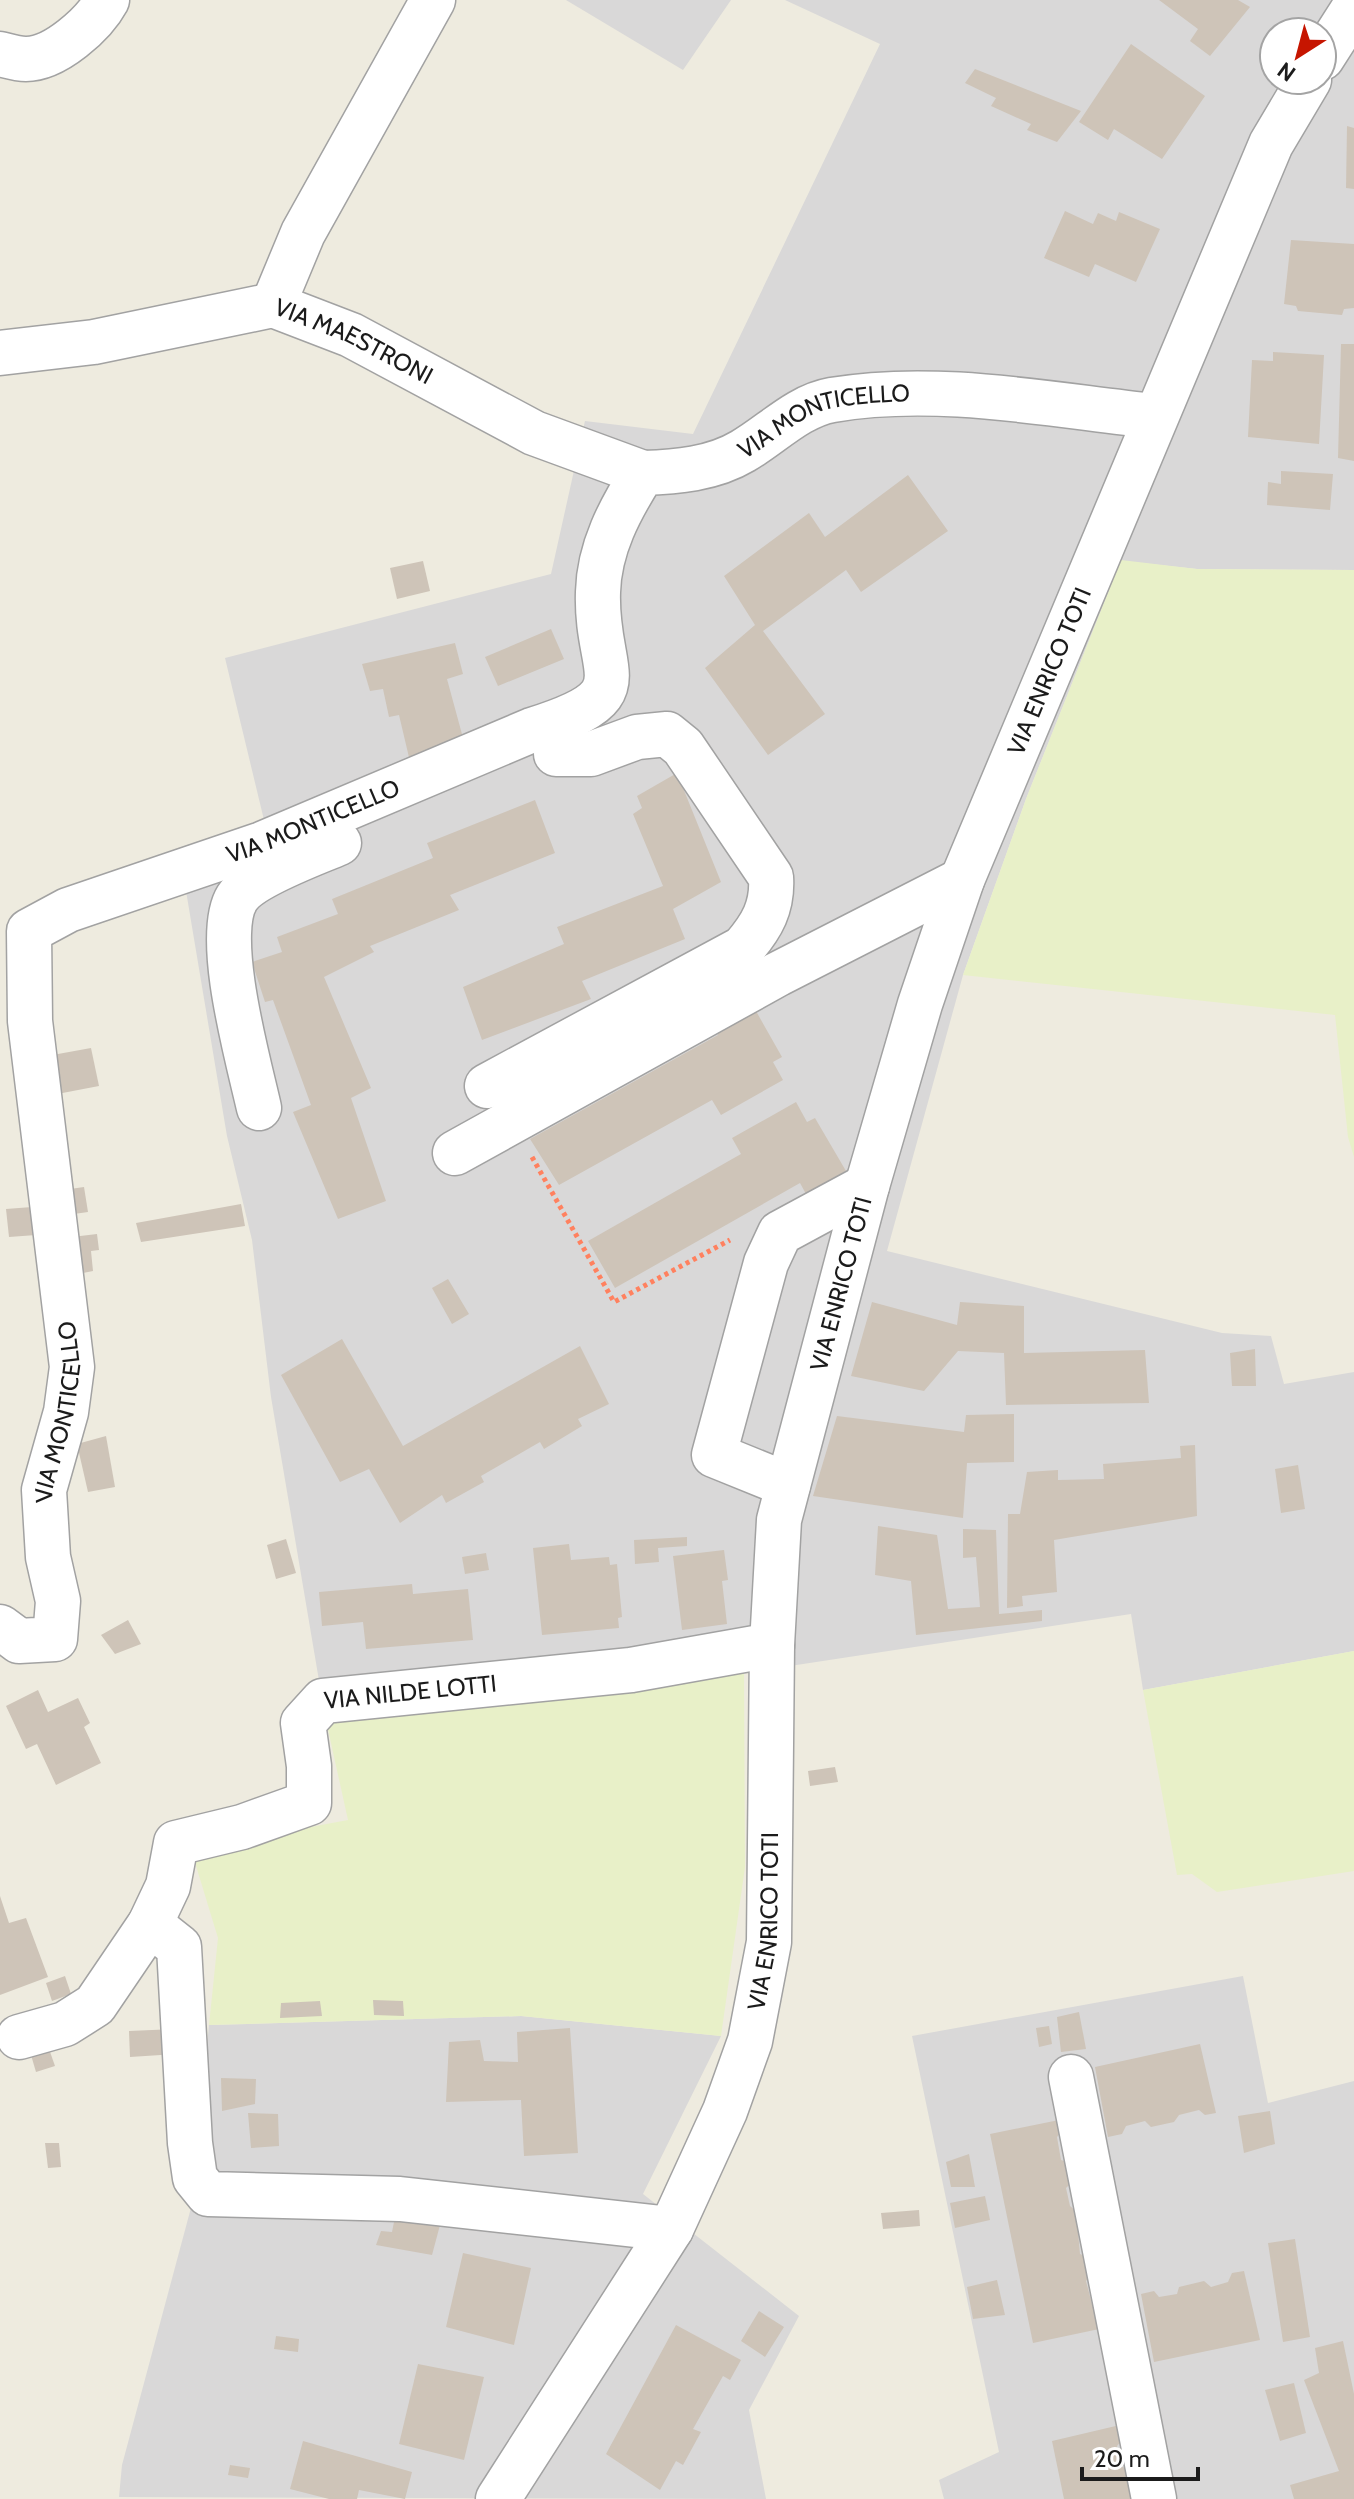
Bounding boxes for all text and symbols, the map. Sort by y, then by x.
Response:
north arrow [1258,16,1338,96]
text: N [1272,56,1301,87]
street label: VIA MAESTRONI [271,292,438,390]
street label: VIA MONTICELLO [732,378,910,465]
street label: VIA ENRICO TOTI [1001,583,1097,759]
street label: VIA MONTICELLO [223,773,404,869]
street label: VIA ENRICO TOTI [804,1193,878,1374]
street label: VIA MONTICELLO [29,1320,86,1503]
street label: VIA NILDE LOTTI [323,1669,498,1715]
street label: VIA ENRICO TOTI [741,1832,784,2013]
scale bar [1082,2431,1198,2481]
text: 20 m [1094,2444,1150,2473]

